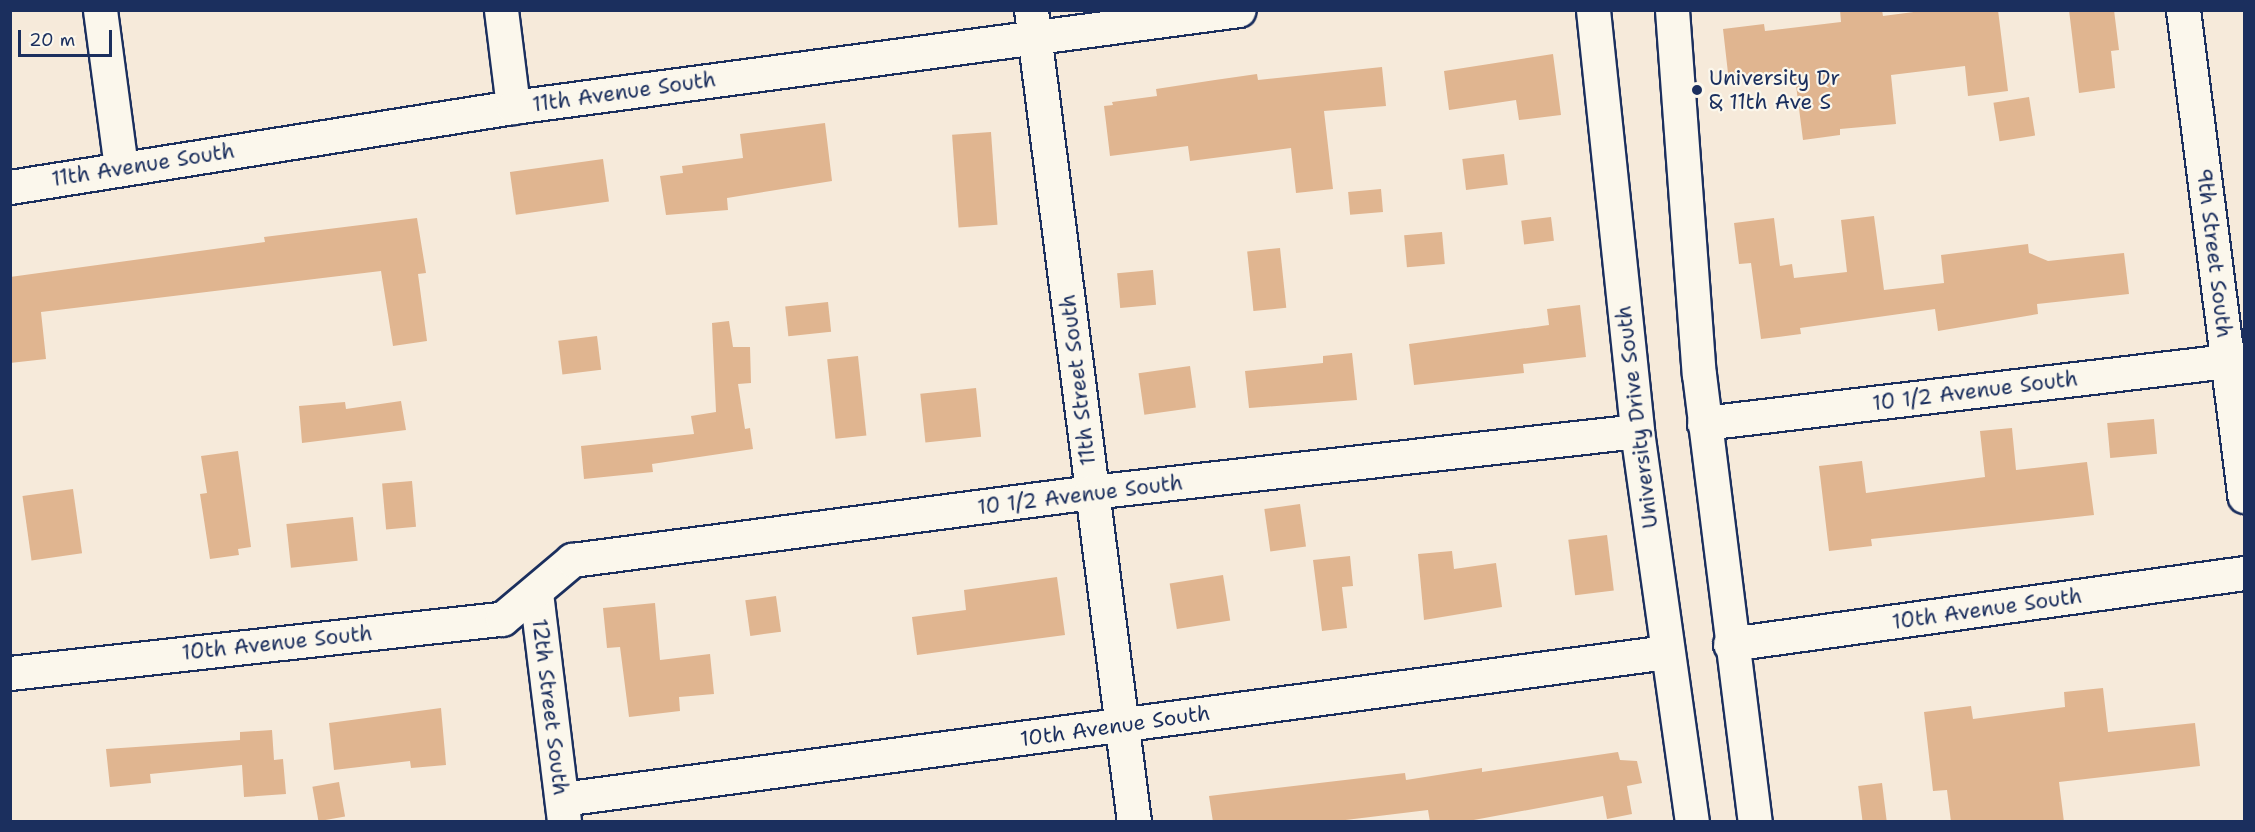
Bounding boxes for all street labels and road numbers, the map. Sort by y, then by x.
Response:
street label: 11th Avenue South [531,67,717,117]
street label: 11th Avenue South [50,138,236,192]
street label: 9th Street South [2191,167,2237,339]
street label: 11th Street South [1055,293,1101,467]
street label: University Drive South [1611,304,1663,530]
street label: 10 1/2 Avenue South [1871,366,2079,416]
street label: 10 1/2 Avenue South [976,470,1184,520]
street label: 10th Avenue South [1891,583,2083,635]
street label: 12th Street South [527,617,573,797]
street label: 10th Avenue South [181,620,373,666]
street label: 10th Avenue South [1019,700,1211,752]

